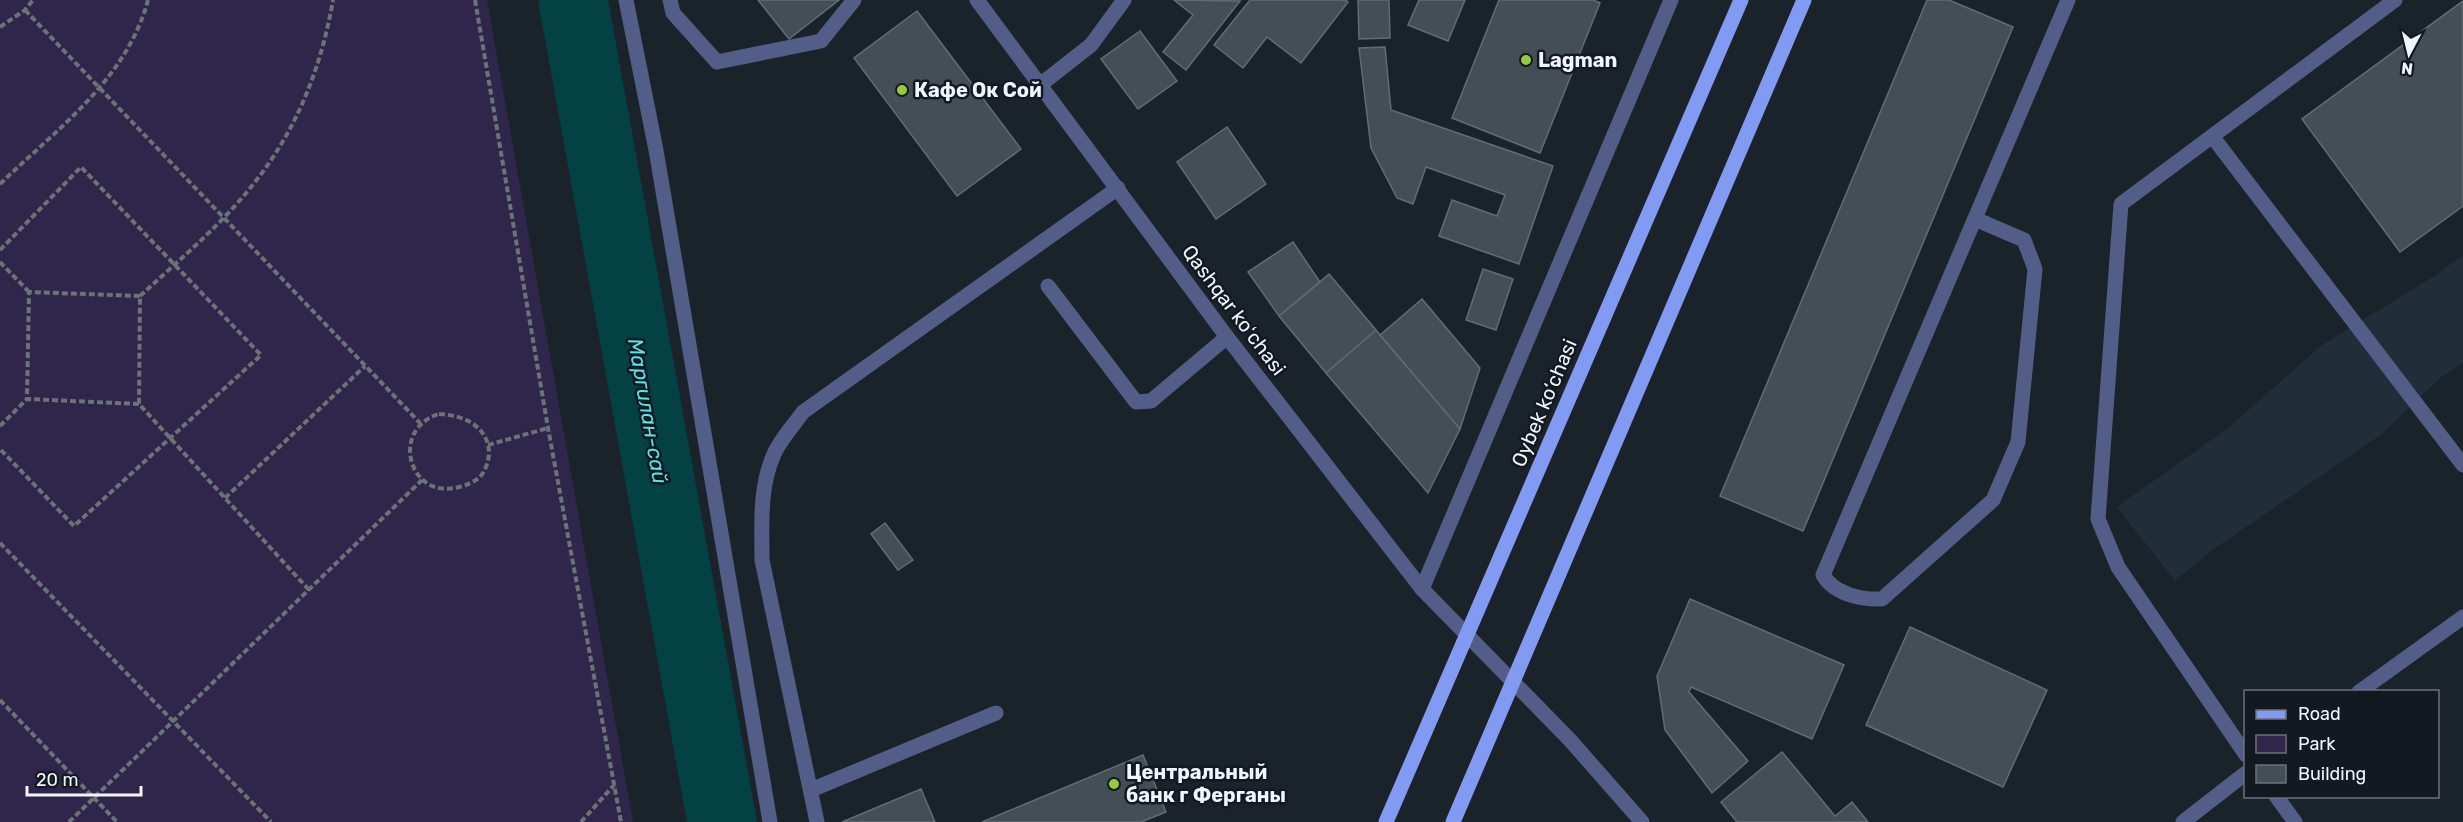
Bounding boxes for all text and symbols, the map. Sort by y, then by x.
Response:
north arrow [2379,24,2439,84]
place label: Lagman [1538,48,1617,72]
marker: Lagman [1519,53,1533,67]
text: N [2400,58,2414,79]
place label: Кафе Ок Сой [914,78,1042,102]
marker: Кафе Ок Сой [895,83,909,97]
street label: Qashqar koʻchasi [1177,240,1291,380]
street label: Oybek ko‘chasi [1506,335,1582,471]
water label: Маргилан-сай [623,336,673,486]
legend [2244,690,2439,798]
text: Road [2298,703,2341,725]
text: Park [2298,733,2336,755]
scale bar [27,759,141,797]
place label: Центральный банк г Ферганы [1126,760,1286,807]
text: Building [2298,763,2366,785]
text: 20 m [36,769,78,791]
marker: Центральный банк г Ферганы [1107,777,1121,791]

